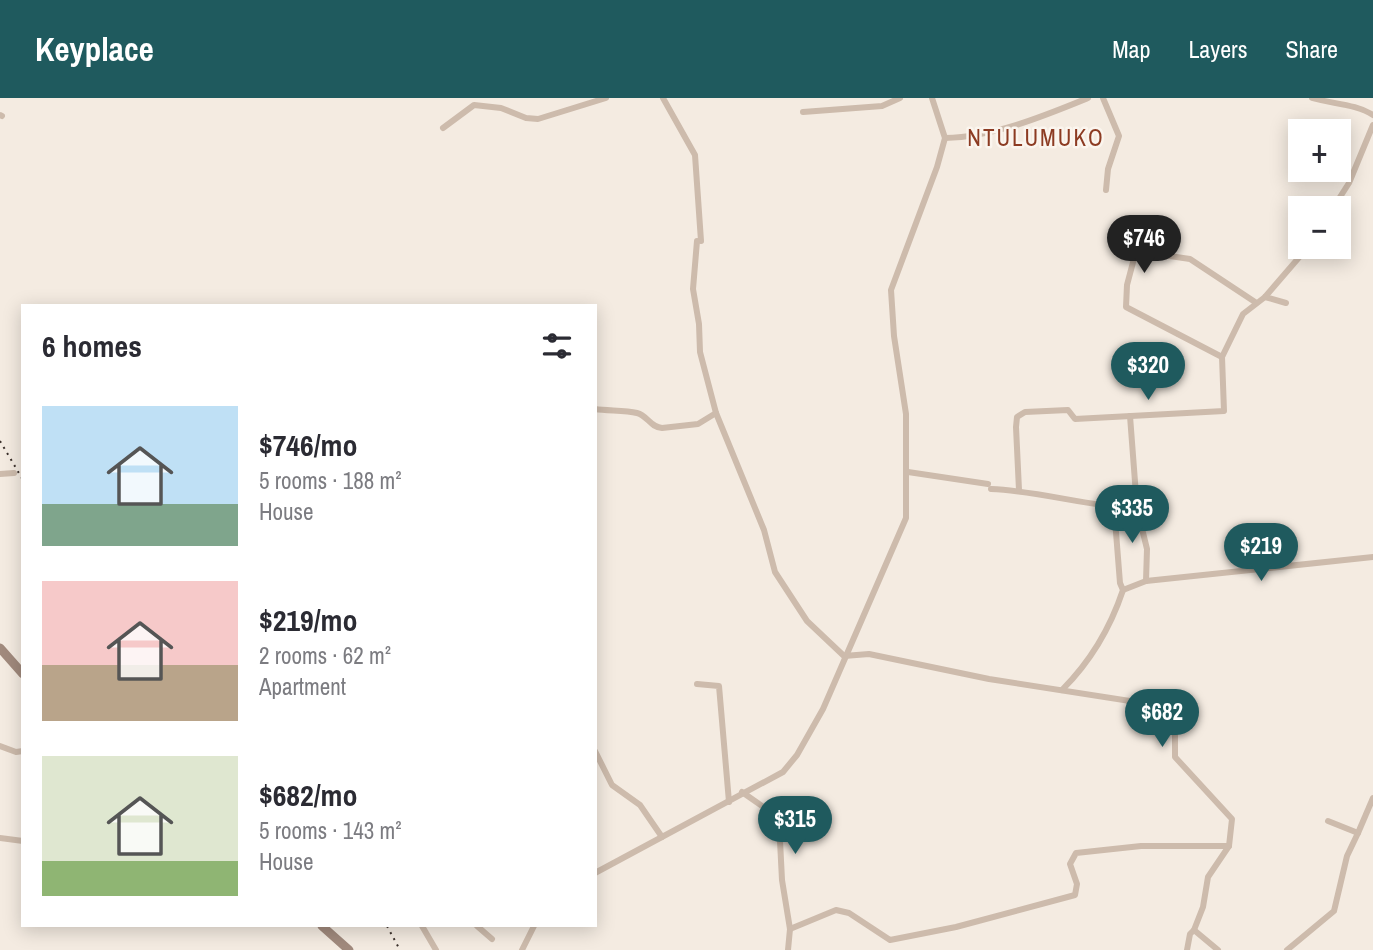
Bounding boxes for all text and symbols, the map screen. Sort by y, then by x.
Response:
text: Keyplace [35,27,154,71]
text: Map [1112,33,1150,65]
text: Layers [1188,33,1247,65]
text: Share [1285,33,1338,65]
map controls [1288,119,1351,259]
button: + [1288,119,1351,182]
district label: NTULUMUKO [967,122,1105,153]
button: − [1288,196,1351,259]
pin: $746 [1103,216,1185,275]
text: $746 [1123,222,1165,253]
text: 6 homes [42,326,142,366]
icon: filters [538,327,576,365]
pin: $320 [1107,342,1189,402]
text: $320 [1127,349,1169,380]
text: $746/mo [259,425,357,465]
icon: home [98,434,182,518]
text: 5 rooms · 188 m² [259,465,402,496]
pin: $335 [1091,486,1173,545]
text: $335 [1111,492,1153,523]
text: House [259,496,314,527]
pin: $219 [1220,524,1302,583]
text: $219 [1240,530,1282,561]
text: $219/mo [259,600,357,640]
icon: home [98,609,182,693]
text: 2 rooms · 62 m² [259,640,391,671]
text: Apartment [259,671,346,702]
pin: $682 [1121,690,1203,749]
text: $682 [1141,696,1183,727]
text: $682/mo [259,775,357,815]
icon: home [98,784,182,868]
pin: $315 [754,796,836,856]
text: $315 [774,803,816,834]
text: 5 rooms · 143 m² [259,815,402,846]
text: House [259,846,314,877]

